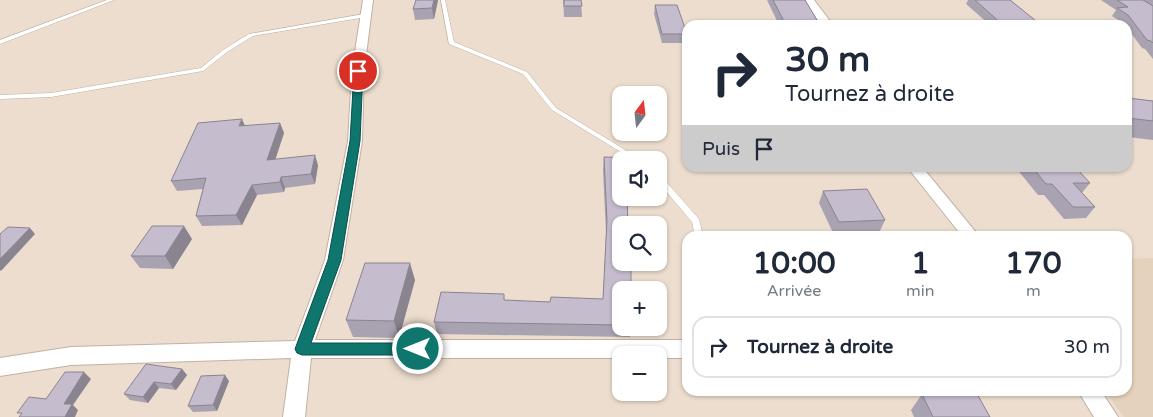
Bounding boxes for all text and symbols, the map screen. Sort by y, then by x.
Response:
text: 30 m [785,39,870,81]
icon: right [702,40,767,105]
pin [337,50,379,92]
icon: arrive [344,57,372,85]
text: Tournez à droite [785,81,954,107]
north arrow [612,86,668,141]
map controls [612,86,667,401]
icon: arrive [750,135,778,163]
text: Puis [702,138,740,160]
button: sound [612,151,667,206]
button: search [612,216,667,271]
text: 10:00 [752,245,836,282]
text: 1 [911,245,930,282]
text: 170 [1005,245,1062,282]
button: + [612,281,667,336]
text: Arrivée [767,281,821,301]
text: min [906,281,935,301]
text: m [1026,281,1041,301]
position arrow [391,322,443,374]
icon: right [704,333,732,361]
text: Tournez à droite [747,336,893,358]
text: 30 m [1064,336,1110,358]
button: − [612,346,667,401]

